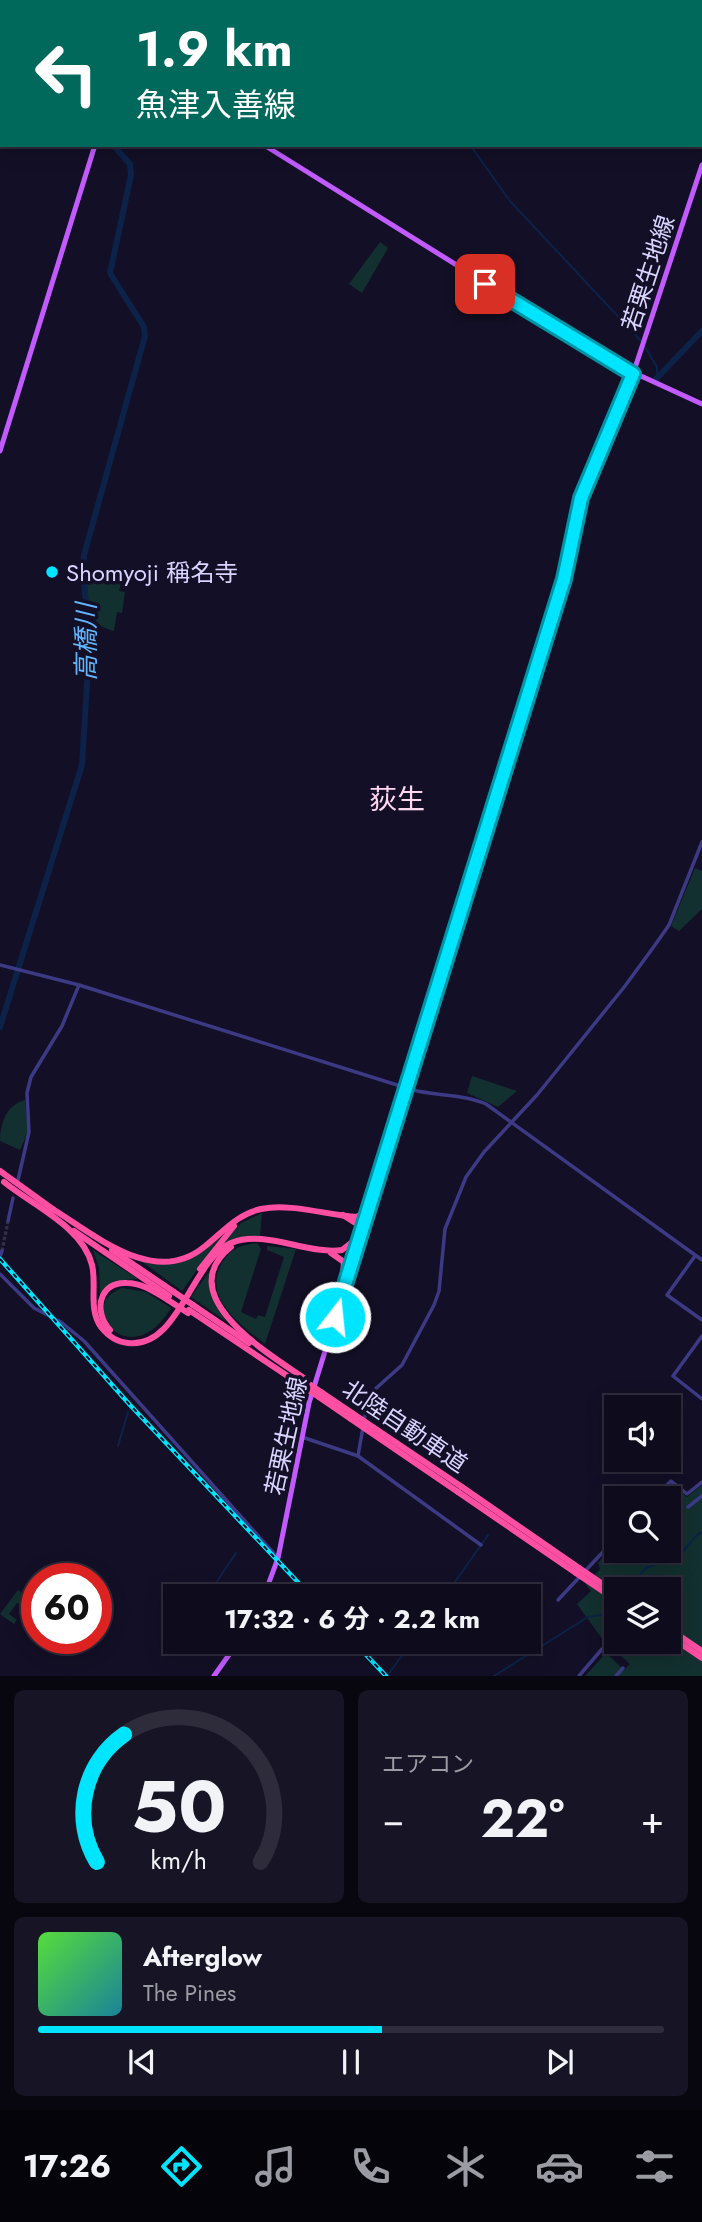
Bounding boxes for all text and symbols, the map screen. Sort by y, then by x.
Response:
text: 1.9 km [136,14,293,84]
icon: left [21,28,112,119]
text: 魚津入善線 [136,82,296,128]
street label: 若栗生地線 [613,211,683,335]
pin [455,254,515,314]
icon: arrive [466,265,504,303]
place label: Shomyoji 稱名寺 [66,555,238,590]
marker: Shomyoji 稱名寺 [44,564,60,580]
water label: 高橋川 [67,600,105,681]
district label: 荻生 [369,779,425,820]
position arrow [298,1280,372,1354]
street label: 北陸自動車道 [336,1371,474,1481]
street label: 若栗生地線 [256,1374,316,1498]
map controls [604,1395,681,1654]
button: sound [604,1395,681,1472]
button: search [604,1486,681,1563]
speed limit sign: 60 [21,1563,112,1654]
button: layers [604,1577,681,1654]
text: 17:32 · 6 分 · 2.2 km [224,1600,480,1638]
text: エアコン [382,1747,474,1781]
text: 50 [131,1755,227,1860]
text: 22° [481,1781,564,1857]
text: − [382,1792,404,1847]
text: + [641,1792,664,1847]
text: km/h [151,1842,207,1878]
text: Afterglow [143,1938,262,1976]
text: The Pines [143,1976,236,2010]
icon: previous [123,2043,161,2081]
icon: pause [332,2043,370,2081]
icon: next [541,2043,579,2081]
icon: directions [157,2142,206,2191]
icon: music [251,2142,300,2191]
icon: phone [346,2142,395,2191]
icon: climate [441,2142,490,2191]
icon: car [535,2142,584,2191]
icon: filters [630,2142,679,2191]
text: 17:26 [23,2143,111,2189]

